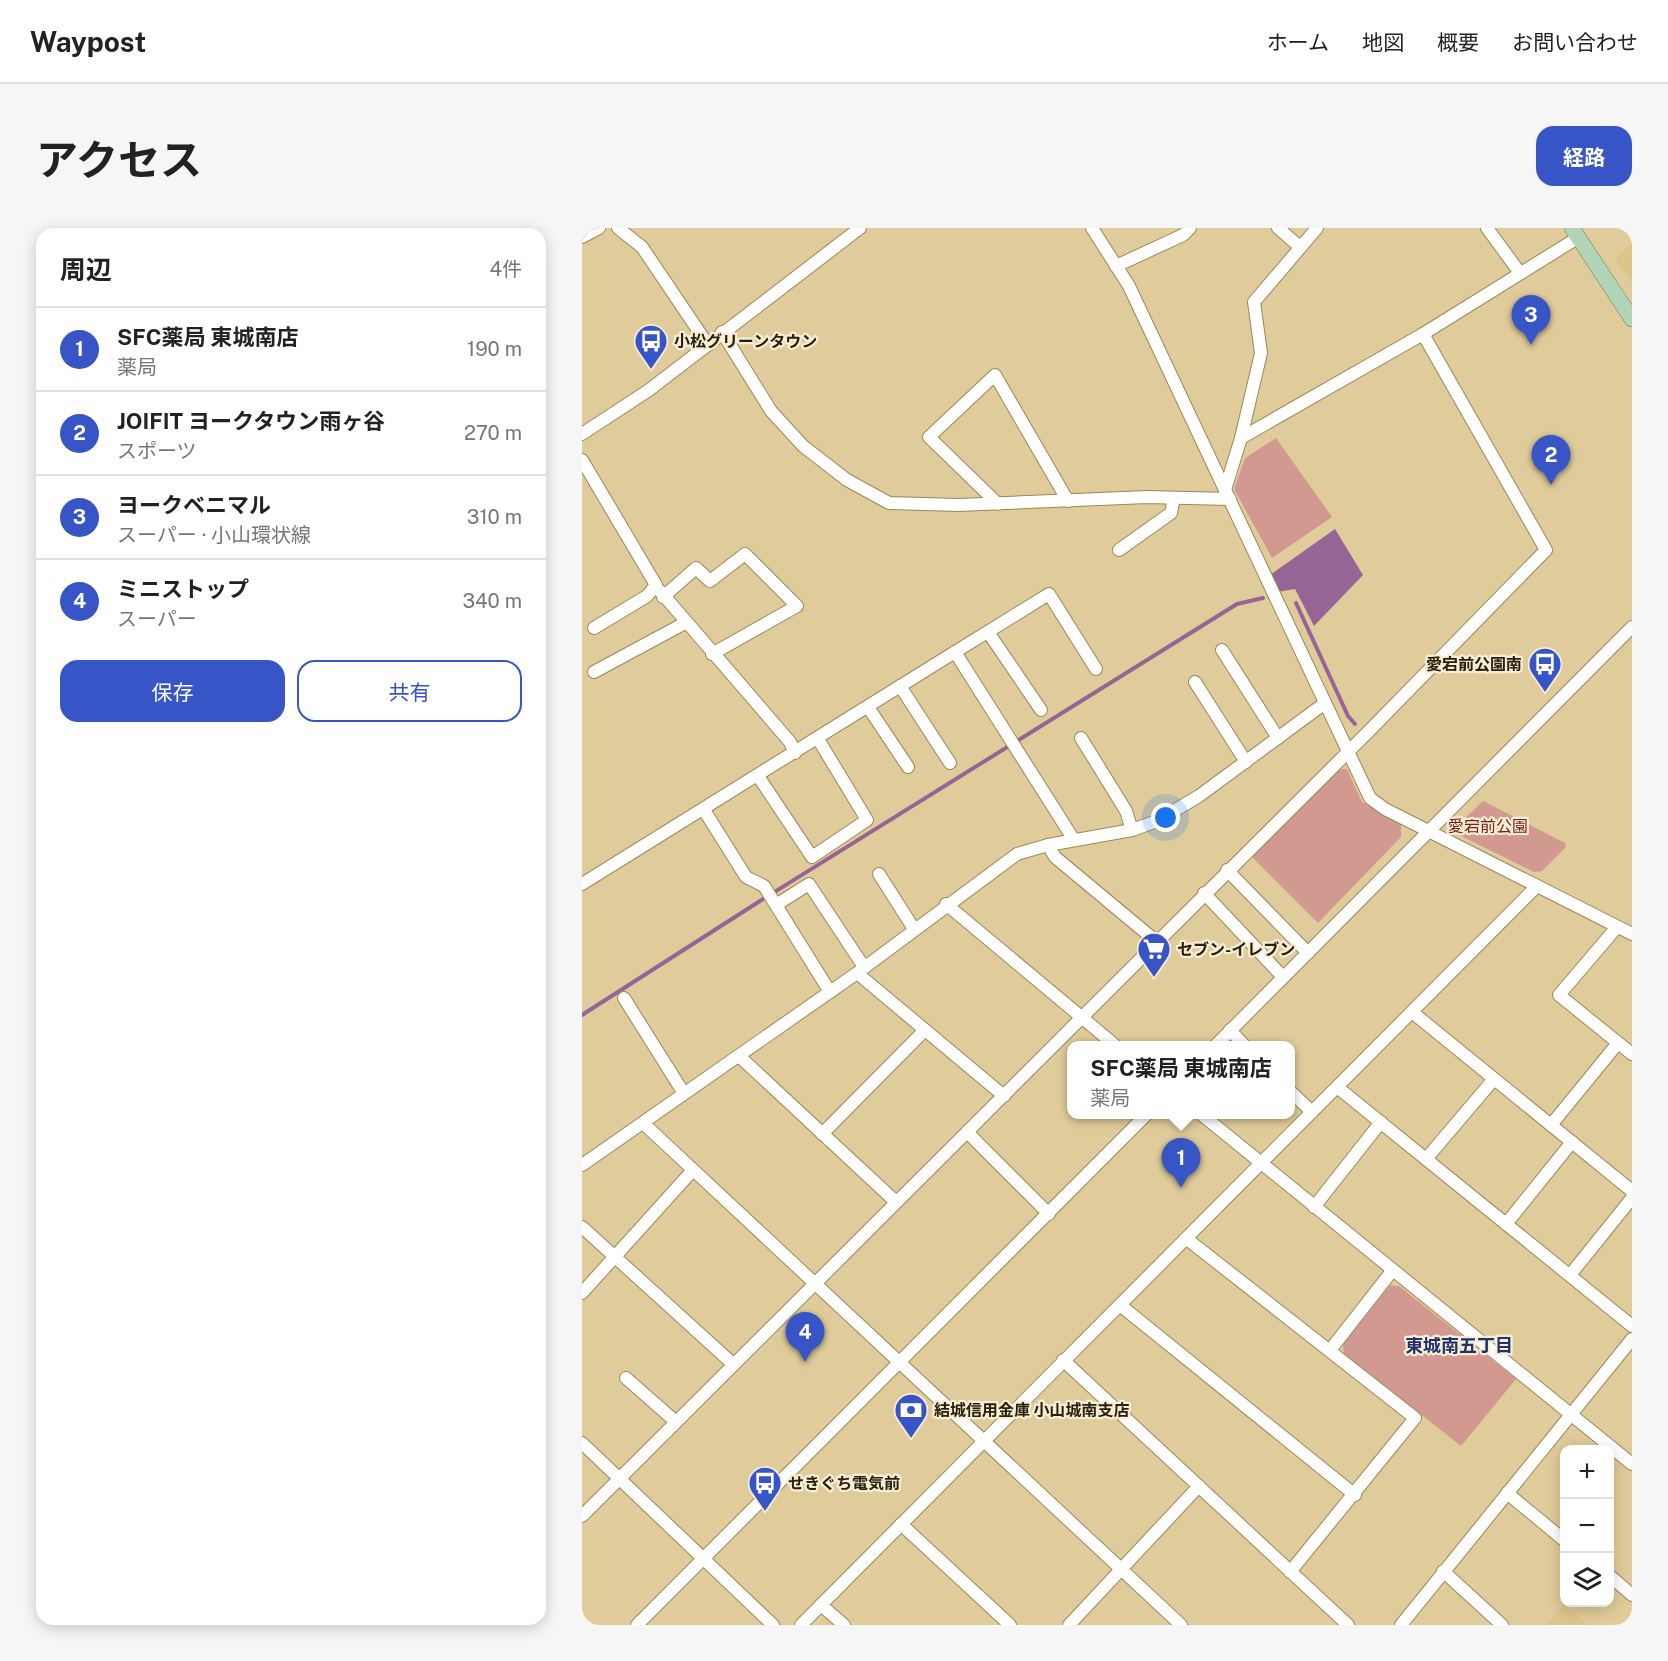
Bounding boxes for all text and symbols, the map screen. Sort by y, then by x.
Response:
text: Waypost [30,25,146,58]
text: ホーム [1267,30,1329,55]
text: 地図 [1362,30,1404,55]
text: 概要 [1437,30,1479,55]
text: お問い合わせ [1512,30,1638,55]
button: 経路 [1536,126,1632,186]
text: アクセス [36,135,202,184]
text: 周辺 [60,254,112,285]
text: 4件 [489,257,522,281]
pin: 3 [1512,296,1550,345]
bus stop icon: 小松グリーンタウン [633,323,669,370]
text: SFC薬局 東城南店 [117,324,298,350]
place label: 小松グリーンタウン [674,332,817,351]
text: 1 [75,337,84,361]
text: 190 m [467,337,522,361]
text: 薬局 [117,355,157,379]
text: JOIFIT ヨークタウン雨ヶ谷 [117,408,385,434]
text: 2 [73,421,86,445]
text: 270 m [464,421,522,445]
pin: 2 [1532,436,1570,485]
text: スポーツ [117,439,197,463]
text: ヨークベニマル [117,492,271,518]
text: 3 [73,505,86,529]
text: 310 m [467,505,522,529]
text: スーパー · 小山環状線 [117,523,311,547]
text: ミニストップ [117,576,249,602]
text: 4 [73,589,86,613]
text: 340 m [462,589,522,613]
text: スーパー [117,607,197,631]
bus stop icon: 愛宕前公園南 [1527,646,1563,693]
place label: 愛宕前公園南 [1426,655,1522,674]
button: 保存 [60,660,285,722]
button: 共有 [297,660,522,722]
your location [1151,803,1180,832]
park label: 愛宕前公園 [1448,817,1528,836]
supermarket icon: セブン-イレブン [1136,931,1172,978]
place label: セブン-イレブン [1177,940,1295,959]
popup [1067,1041,1295,1119]
text: SFC薬局 東城南店 [1090,1055,1272,1081]
text: 薬局 [1090,1086,1130,1110]
pin: 1 [1162,1138,1200,1188]
pin: 4 [786,1312,824,1362]
district label: 東城南五丁目 [1405,1335,1513,1356]
bank icon: 結城信用金庫 小山城南支店 [893,1392,929,1439]
place label: 結城信用金庫 小山城南支店 [934,1401,1130,1420]
map controls [1560,1445,1614,1607]
button: + [1560,1445,1614,1499]
bus stop icon: せきぐち電気前 [747,1465,783,1512]
place label: せきぐち電気前 [788,1474,900,1493]
button: − [1560,1499,1614,1553]
button: layers [1560,1553,1614,1607]

